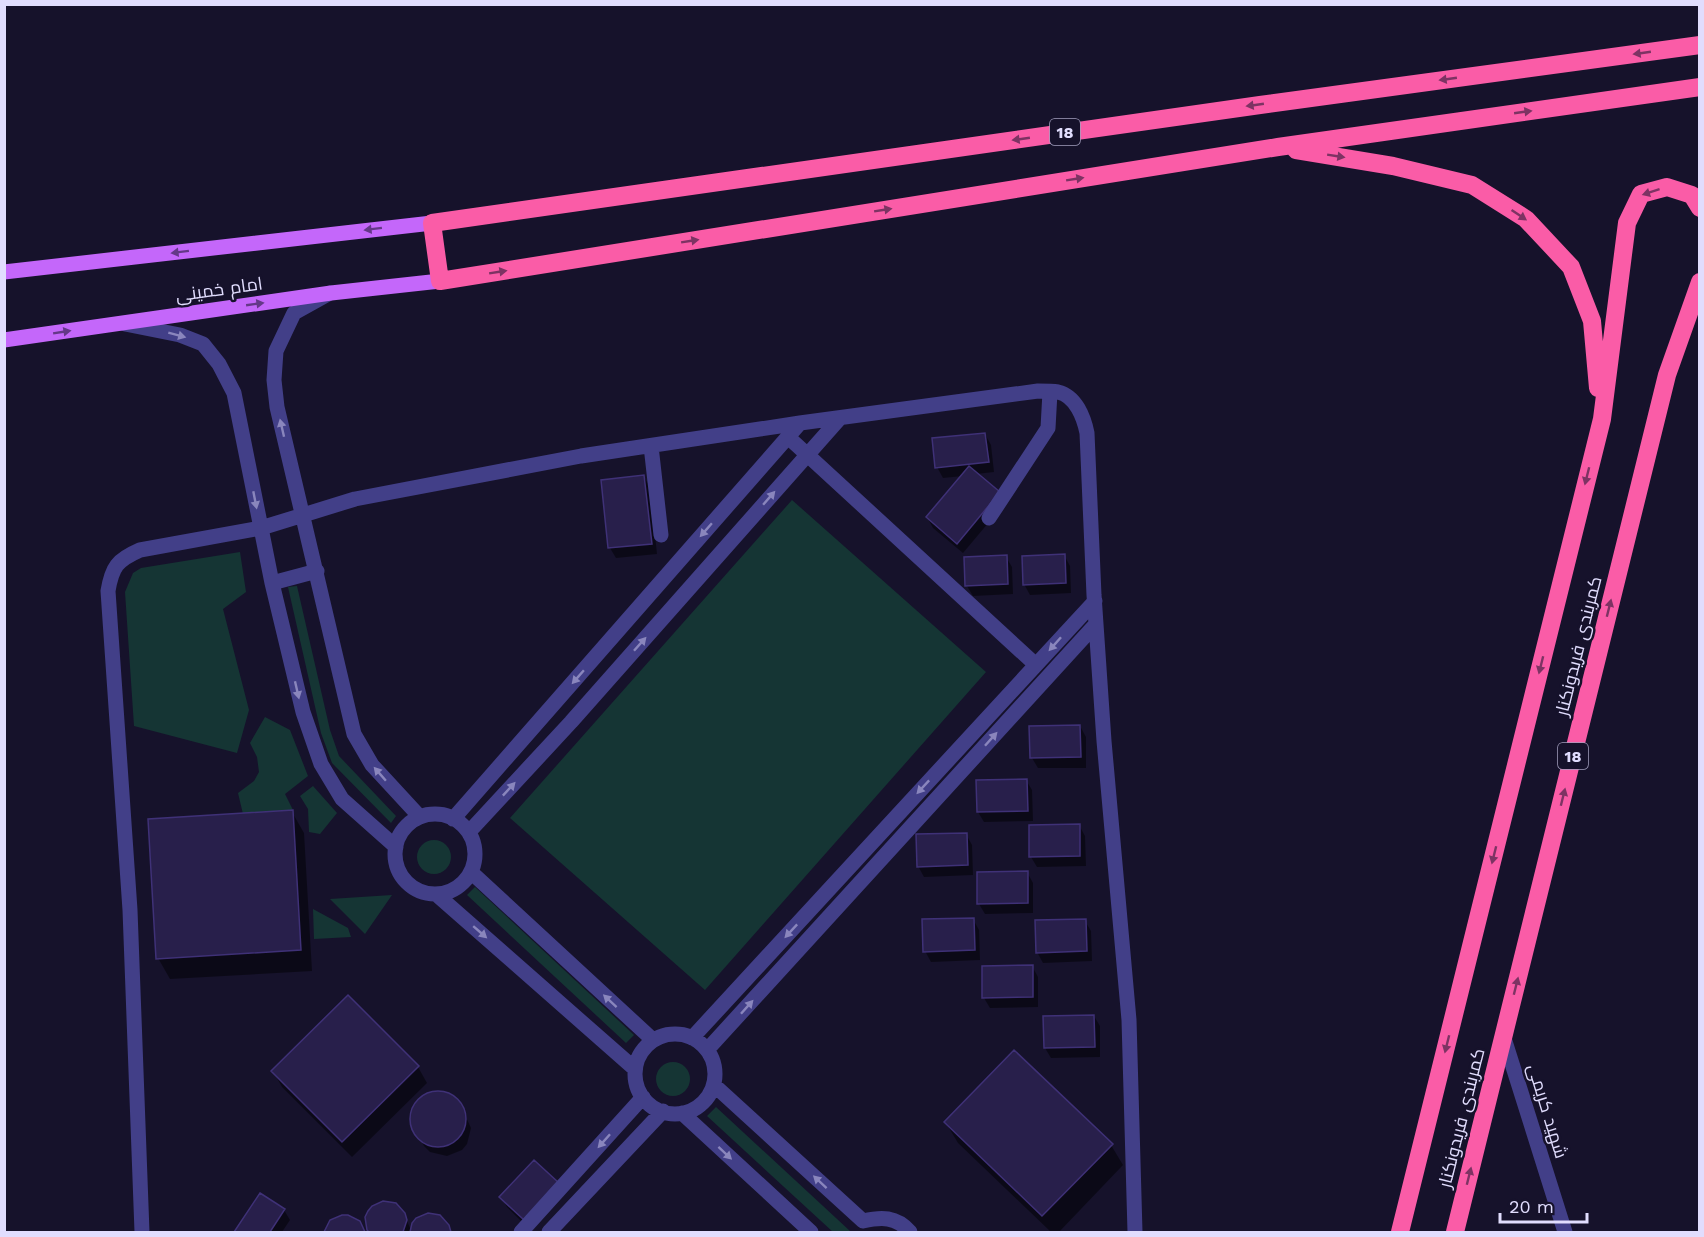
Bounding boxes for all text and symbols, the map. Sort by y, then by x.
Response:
one-way arrow [1632,48,1651,57]
one-way arrow [1439,74,1458,84]
one-way arrow [1246,101,1265,110]
one-way arrow [1514,108,1533,117]
road number: 18 [1050,119,1080,145]
one-way arrow [1011,134,1030,143]
one-way arrow [1326,152,1345,161]
one-way arrow [1066,175,1085,184]
one-way arrow [1641,188,1659,197]
one-way arrow [874,205,893,214]
one-way arrow [1511,209,1527,220]
one-way arrow [364,225,383,234]
one-way arrow [681,236,700,245]
one-way arrow [170,247,189,257]
one-way arrow [488,267,507,276]
street label: امام خمینی [174,272,264,307]
one-way arrow [246,299,265,308]
one-way arrow [53,327,72,336]
one-way arrow [168,331,186,340]
one-way arrow [277,418,286,437]
one-way arrow [1582,467,1592,485]
one-way arrow [251,490,260,509]
one-way arrow [762,491,775,506]
one-way arrow [700,522,713,537]
street label: کمربندی فریدونکنار [1550,574,1606,719]
one-way arrow [1605,599,1615,617]
one-way arrow [1049,636,1062,651]
one-way arrow [633,637,647,652]
one-way arrow [1535,656,1545,675]
one-way arrow [572,669,585,684]
one-way arrow [293,681,303,699]
one-way arrow [984,732,998,746]
road number: 18 [1558,743,1588,769]
one-way arrow [373,767,387,782]
one-way arrow [916,780,930,795]
one-way arrow [502,782,516,797]
one-way arrow [1558,788,1568,806]
one-way arrow [1488,846,1498,864]
one-way arrow [784,923,798,938]
one-way arrow [472,925,487,938]
one-way arrow [1511,977,1521,996]
one-way arrow [603,994,618,1008]
one-way arrow [740,1000,753,1015]
one-way arrow [1441,1035,1451,1053]
street label: کمربندی فریدونکنار [1433,1046,1489,1191]
street label: شهید کریمی [1523,1061,1572,1161]
one-way arrow [597,1133,611,1148]
one-way arrow [717,1146,732,1159]
one-way arrow [1464,1167,1474,1185]
one-way arrow [812,1175,827,1189]
scale bar [1500,1186,1587,1224]
text: 20 m [1509,1196,1554,1217]

